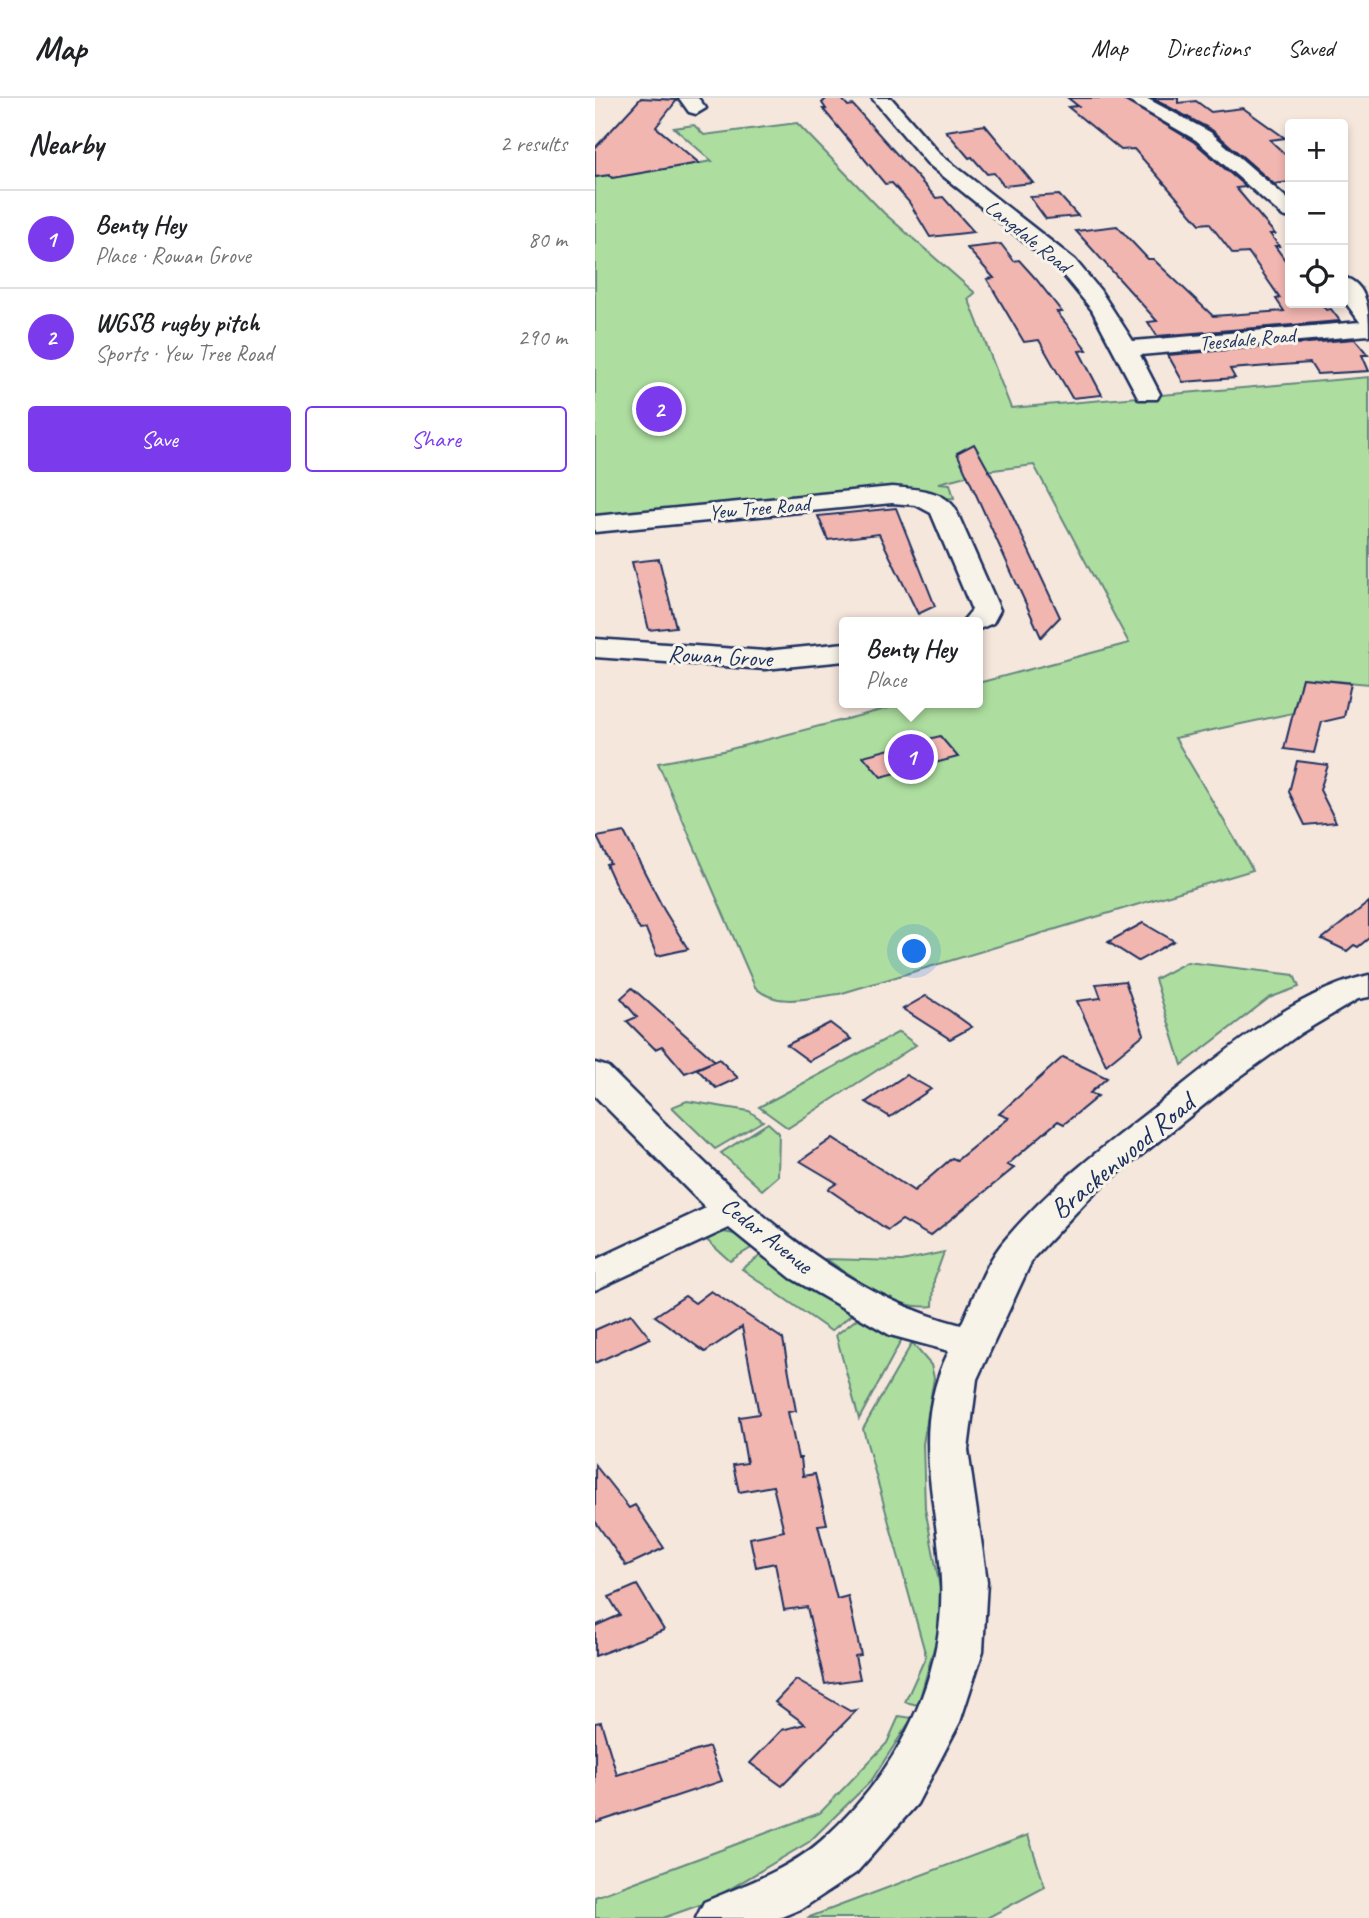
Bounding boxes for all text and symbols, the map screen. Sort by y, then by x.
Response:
text: Map [35,27,86,69]
text: Map [1091,33,1128,63]
text: Directions [1166,33,1249,63]
text: Saved [1287,33,1334,63]
map controls [1285,119,1348,308]
button: + [1285,119,1348,182]
text: Nearby [28,125,104,163]
text: 2 results [500,129,567,158]
button: − [1285,182,1348,245]
street label: Langdale Road [980,194,1079,281]
text: Benty Hey [95,208,185,241]
text: 1 [46,225,56,254]
text: 80 m [528,225,567,254]
text: Place · Rowan Grove [95,241,251,270]
button: locate [1285,245,1348,308]
text: WGSB rugby pitch [95,306,259,339]
street label: Teesdale Road [1198,322,1300,356]
text: 2 [46,323,56,352]
text: 290 m [518,323,567,352]
text: Sports · Yew Tree Road [95,339,273,368]
pin: 2 [636,383,682,435]
button: Save [28,406,291,472]
button: Share [305,406,567,472]
street label: Yew Tree Road [707,490,814,525]
popup [839,617,983,708]
text: Benty Hey [866,632,956,665]
street label: Rowan Grove [667,638,775,674]
text: Place [866,665,906,694]
pin: 1 [888,731,934,783]
your location [897,934,931,968]
street label: Brackenwood Road [1043,1083,1204,1226]
street label: Cedar Avenue [715,1190,820,1281]

